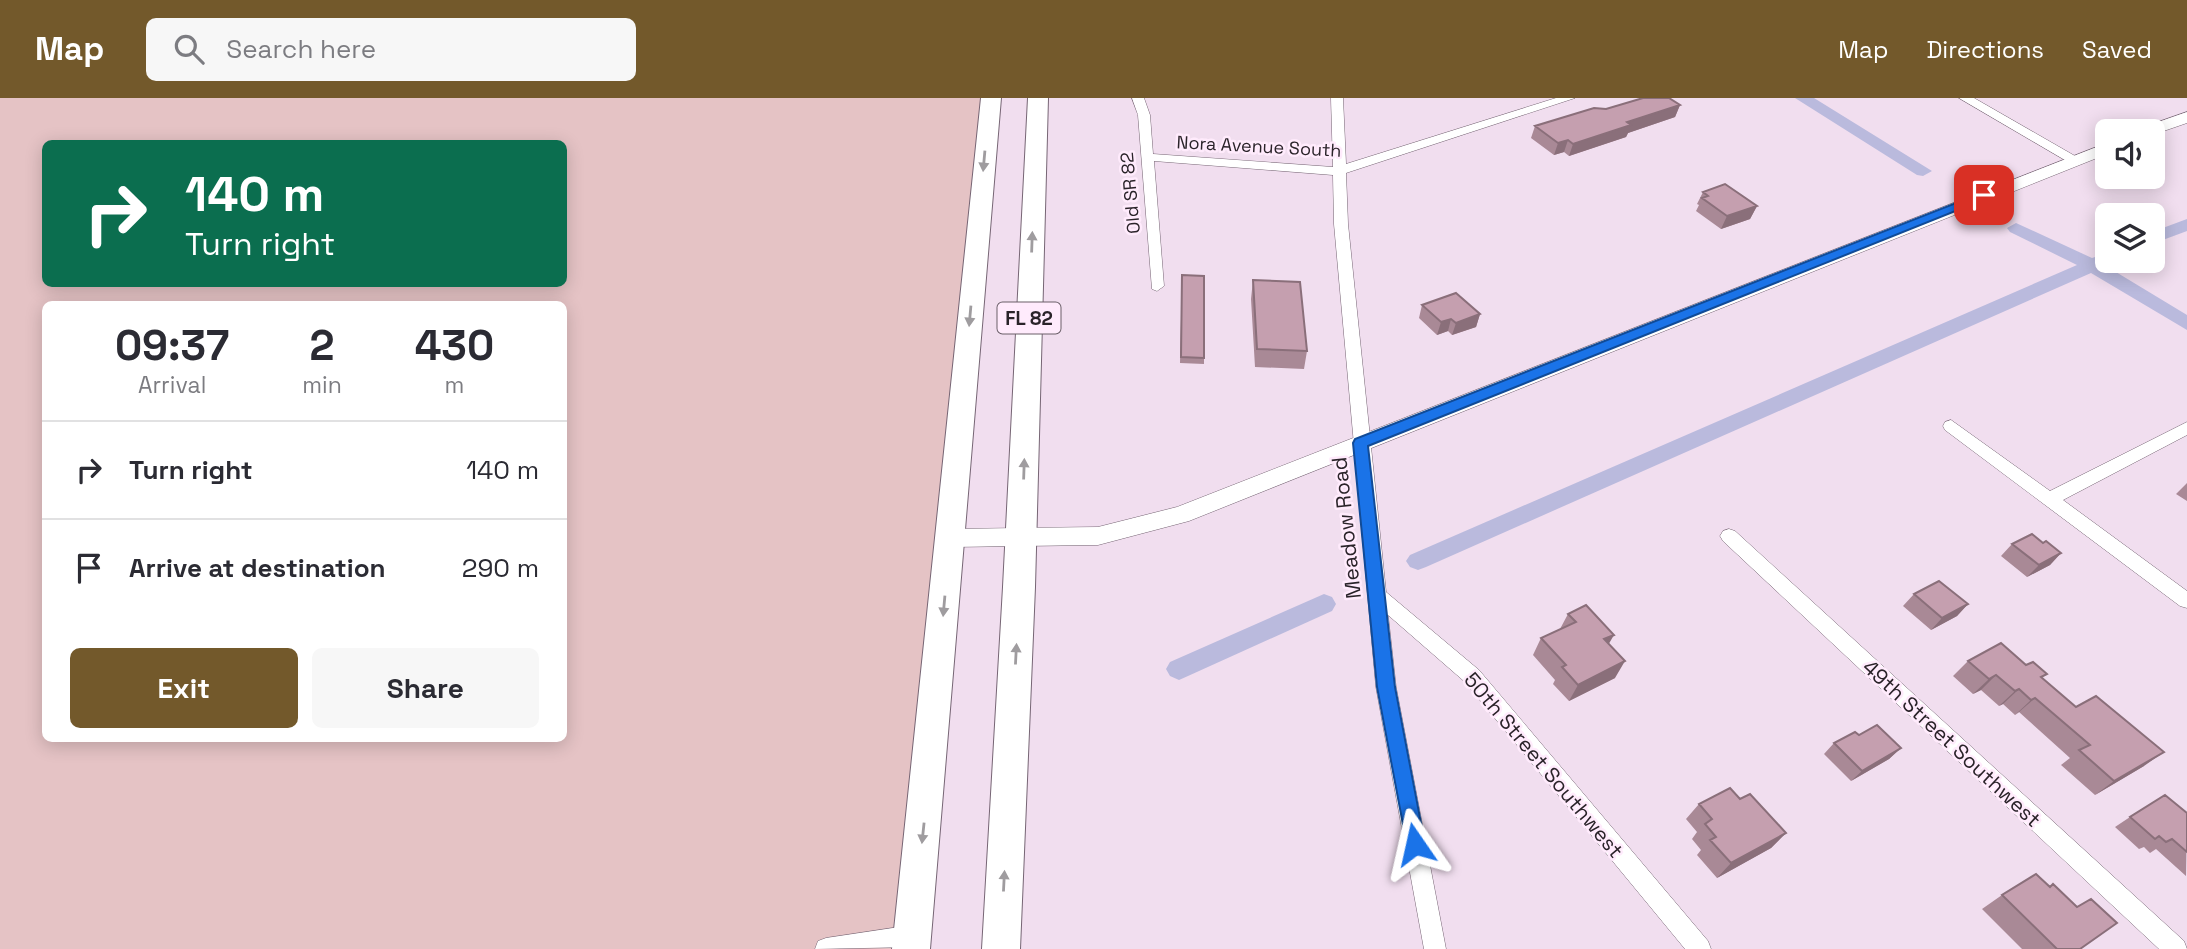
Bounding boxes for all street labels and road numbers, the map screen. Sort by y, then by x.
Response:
street label: Nora Avenue South [1176,130,1342,162]
street label: Old SR 82 [1115,151,1145,235]
road number: FL 82 [998,302,1060,333]
street label: Meadow Road [1325,456,1367,600]
street label: 49th Street Southwest [1857,653,2047,833]
street label: 50th Street Southwest [1458,667,1630,863]

